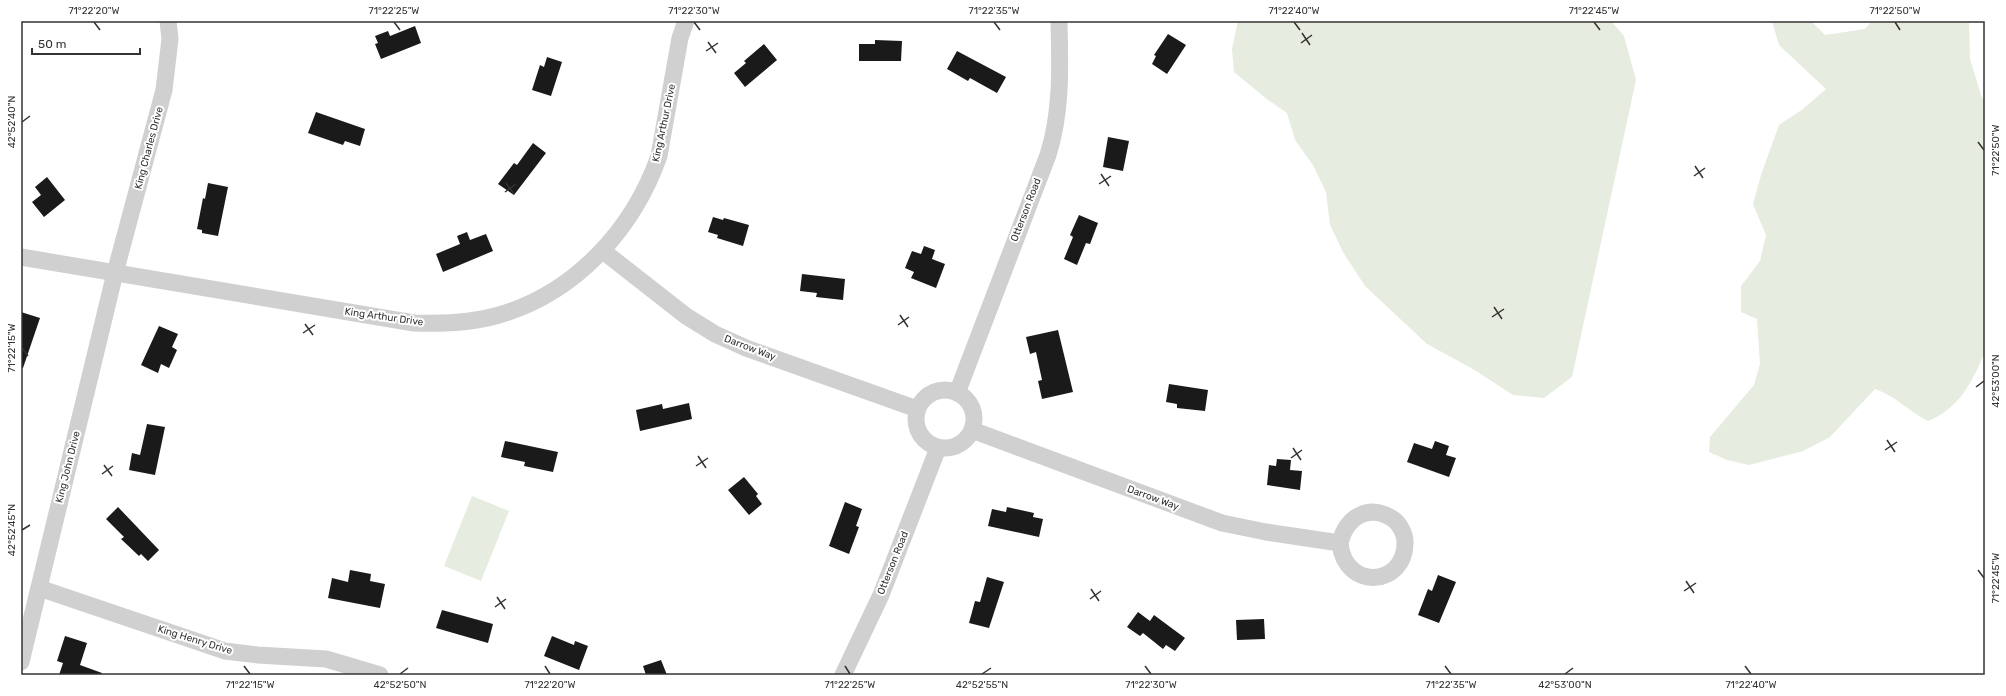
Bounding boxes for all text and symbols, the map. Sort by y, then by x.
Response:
text: 71°22'20"W [68,5,120,17]
text: 71°22'25"W [369,5,419,17]
text: 71°22'30"W [668,5,720,17]
text: 71°22'35"W [969,5,1019,17]
text: 71°22'40"W [1268,5,1320,17]
text: 71°22'45"W [1569,5,1619,17]
text: 71°22'50"W [1869,5,1921,17]
scale bar [32,30,140,56]
text: 50 m [38,37,66,51]
street label: King Arthur Drive [650,83,678,163]
text: 42°52'40"N [6,96,18,148]
street label: King Charles Drive [132,105,166,190]
text: 71°22'50"W [1990,124,2002,176]
street label: Otterson Road [1008,177,1044,243]
street label: King Arthur Drive [344,306,424,329]
text: 71°22'15"W [6,323,18,373]
street label: Darrow Way [722,333,778,364]
text: 42°53'00"N [1990,354,2002,408]
street label: King John Drive [53,429,83,504]
street label: Darrow Way [1125,483,1181,513]
text: 42°52'45"N [6,504,18,556]
street label: Otterson Road [875,530,911,596]
text: 71°22'45"W [1990,553,2002,603]
street label: King Henry Drive [156,623,234,657]
text: 71°22'15"W [225,679,275,691]
text: 42°52'50"N [374,679,427,691]
text: 71°22'20"W [524,679,576,691]
text: 71°22'25"W [825,679,875,691]
text: 42°52'55"N [956,679,1008,691]
text: 71°22'30"W [1125,679,1177,691]
text: 71°22'35"W [1426,679,1476,691]
text: 42°53'00"N [1538,679,1592,691]
text: 71°22'40"W [1725,679,1777,691]

